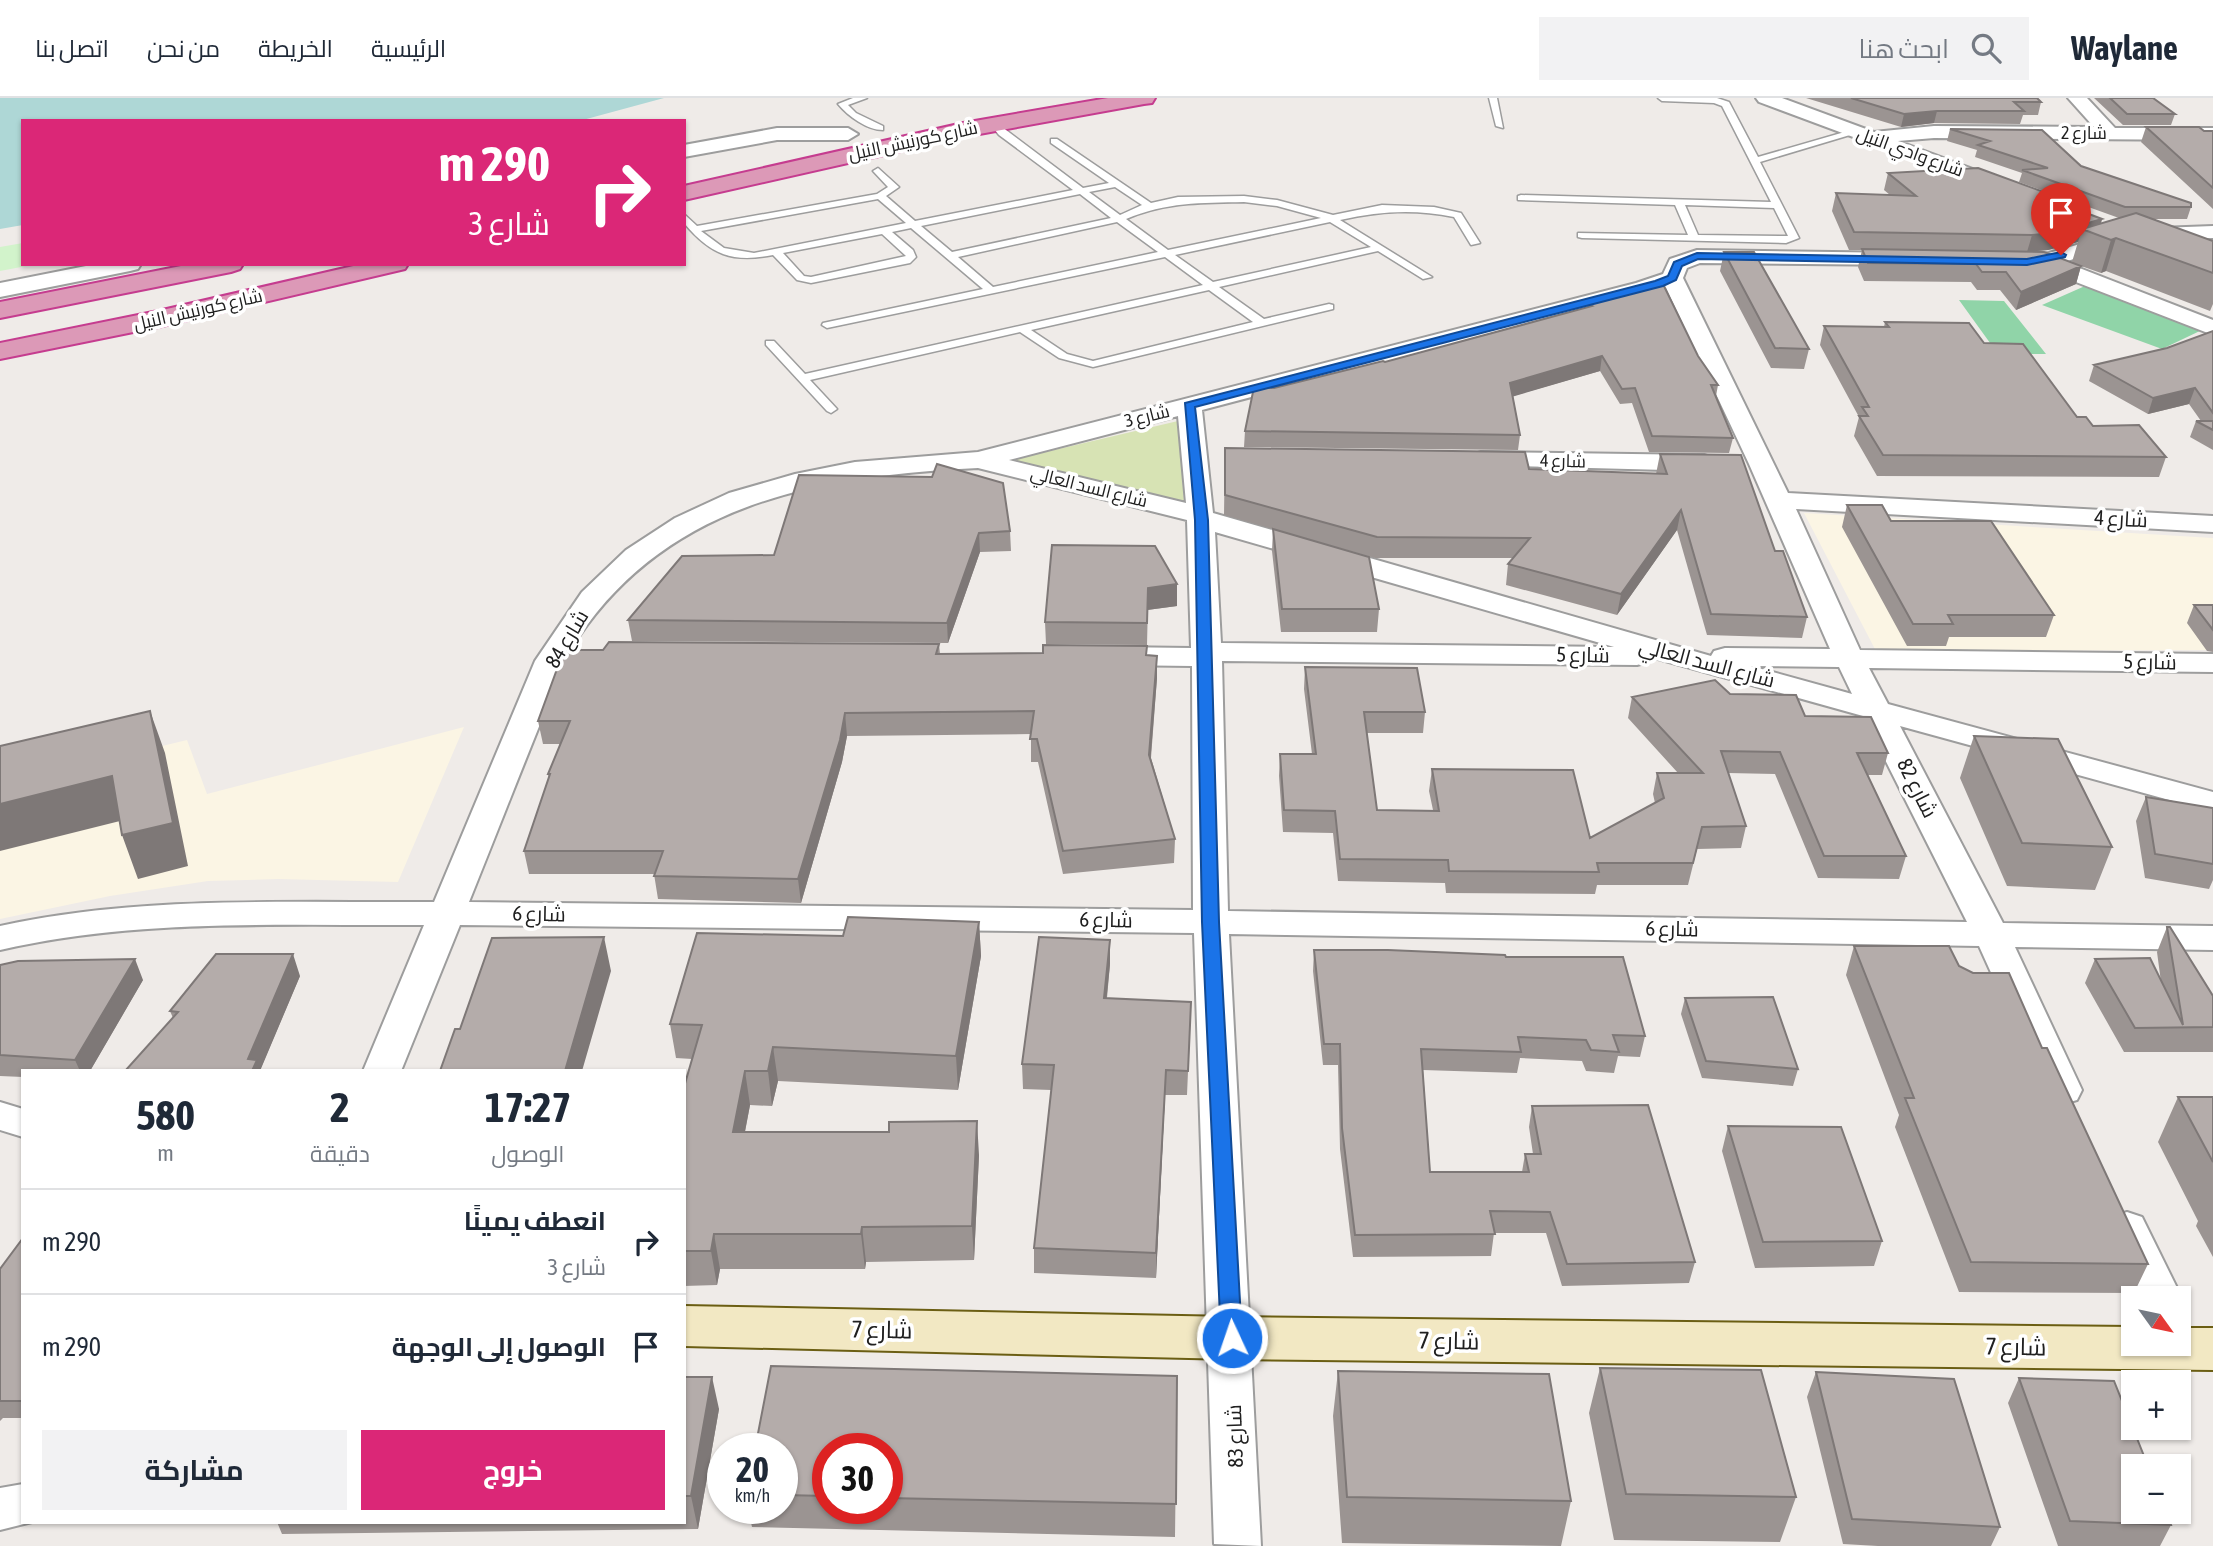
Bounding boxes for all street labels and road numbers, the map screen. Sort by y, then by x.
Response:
street label: شارع كورنيش النيل [846,117,980,166]
street label: شارع وادي النيل [1852,122,1966,184]
street label: شارع 2 [2061,122,2107,145]
street label: شارع كورنيش النيل [131,284,265,337]
street label: شارع 3 [1122,400,1172,433]
street label: شارع 4 [1540,450,1586,473]
street label: شارع السد العالي [1028,462,1150,515]
street label: شارع 4 [2094,505,2148,534]
street label: شارع 84 [540,605,595,673]
street label: شارع السد العالي [1635,632,1778,697]
street label: شارع 5 [1556,642,1610,669]
street label: شارع 5 [2123,649,2177,676]
street label: شارع 82 [1890,754,1943,823]
street label: شارع 6 [512,901,566,928]
street label: شارع 6 [1079,907,1133,934]
street label: شارع 6 [1645,916,1699,943]
street label: شارع 7 [851,1315,913,1347]
street label: شارع 7 [1418,1326,1480,1358]
street label: شارع 7 [1985,1332,2047,1364]
street label: شارع 83 [1221,1404,1250,1468]

